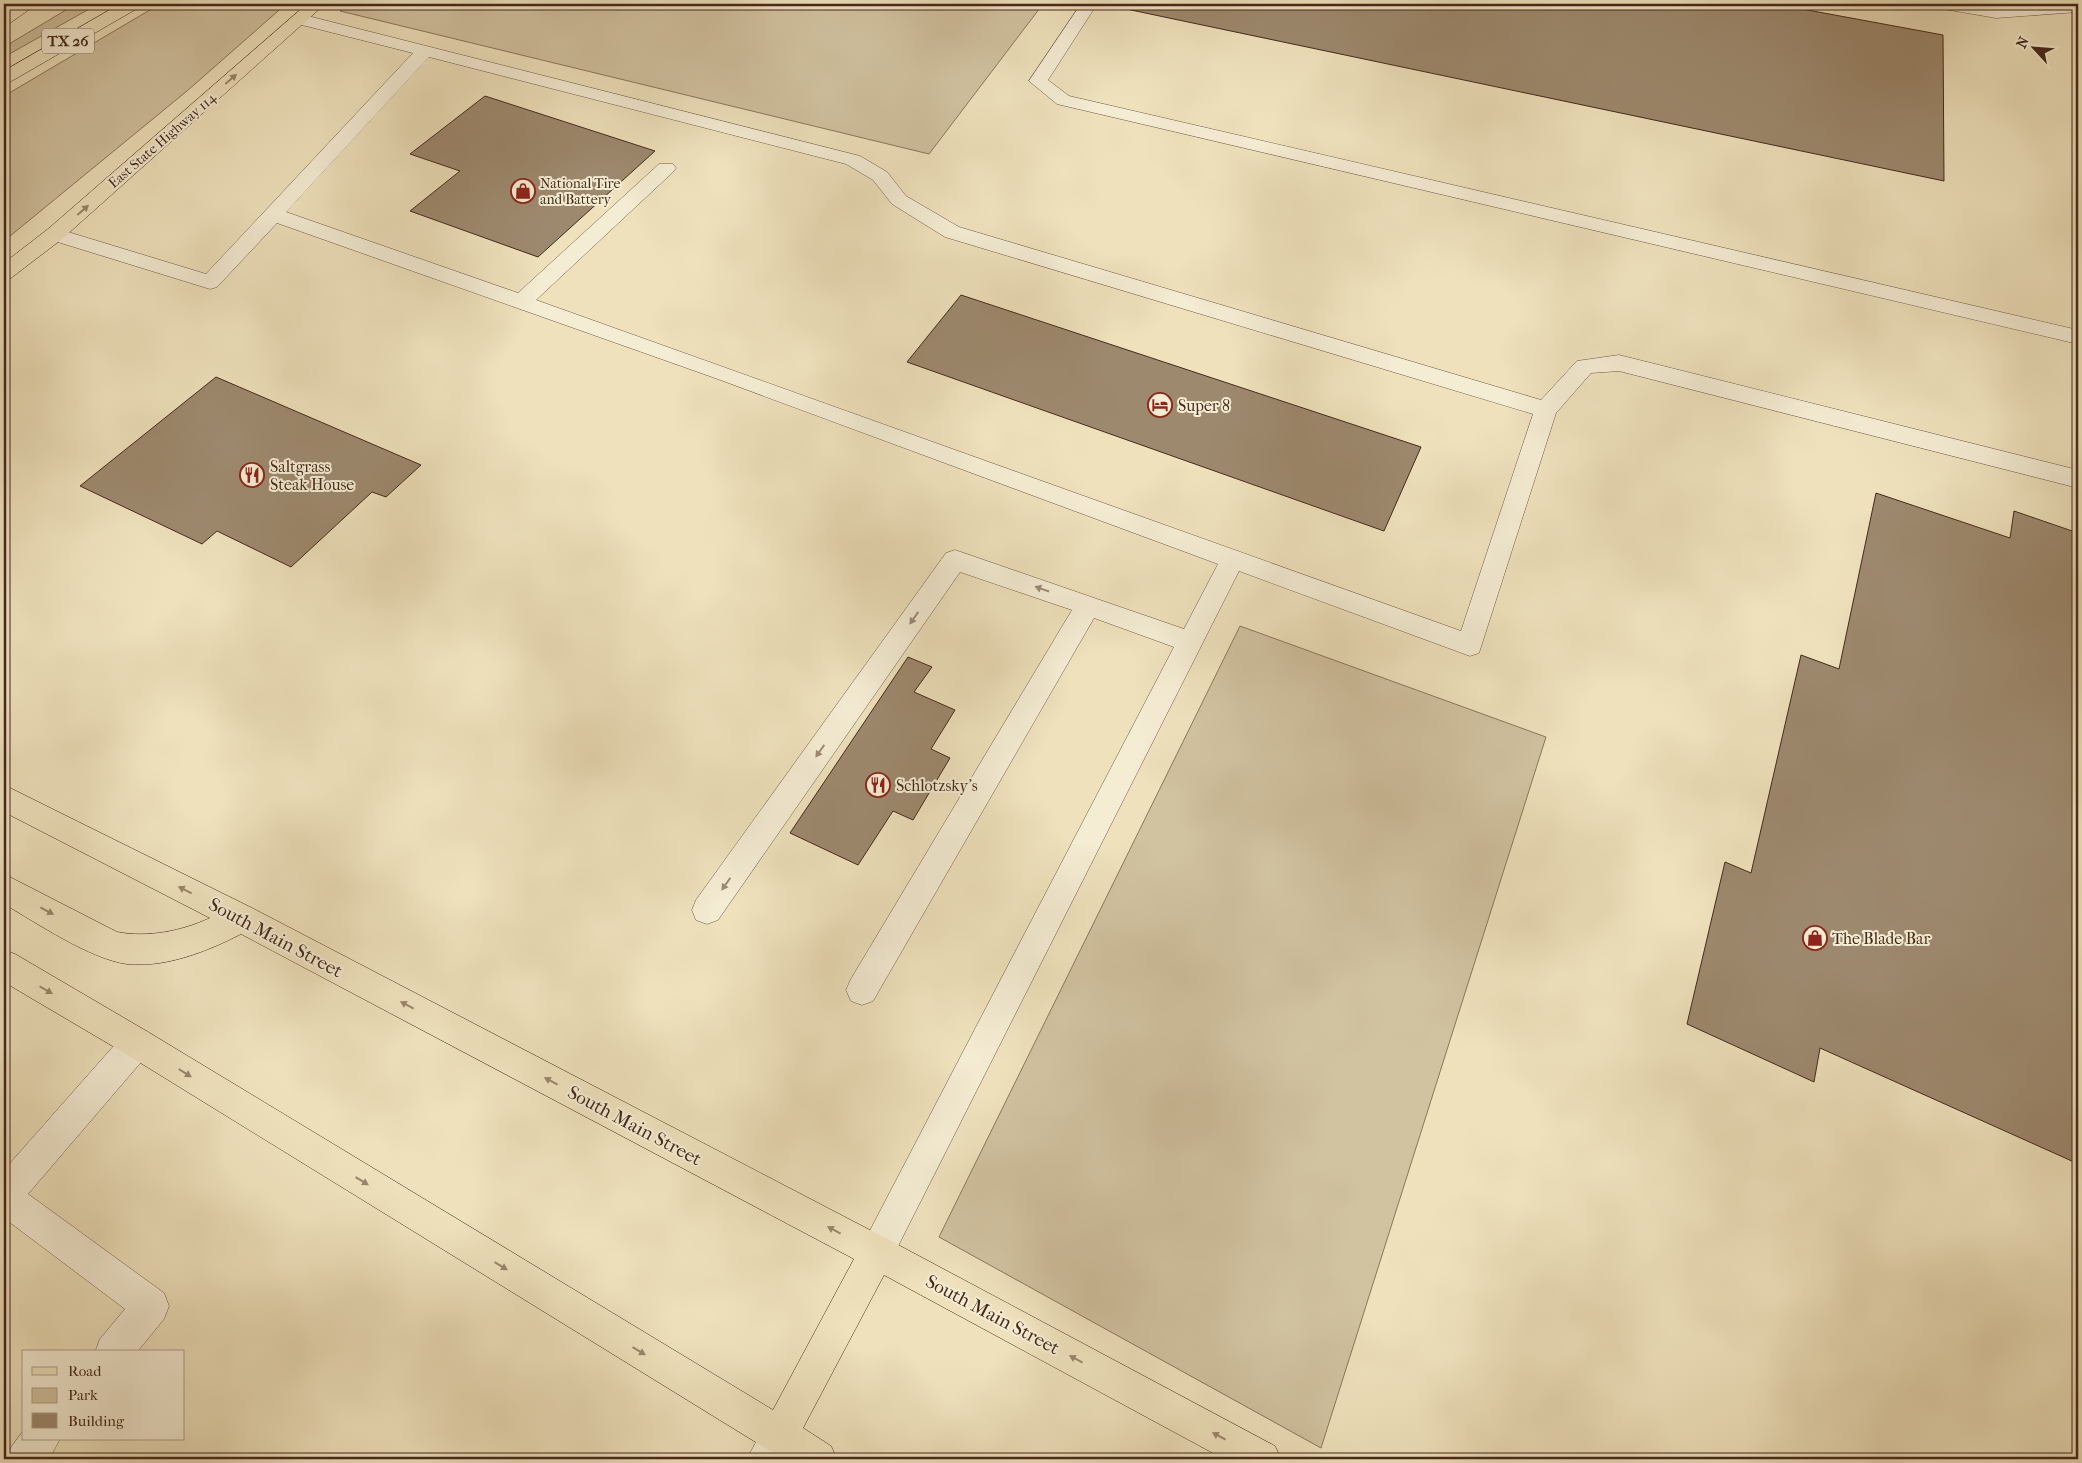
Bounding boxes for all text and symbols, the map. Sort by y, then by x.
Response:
north arrow [2010,22,2060,72]
road number: TX 26 [42,28,94,54]
text: N [2013,34,2033,51]
one-way arrow [225,73,237,85]
street label: East State Highway 114 [105,88,220,192]
place label: National Tire and Battery [540,175,620,208]
shop icon: National Tire and Battery [510,178,536,204]
one-way arrow [77,205,89,216]
hotel icon: Super 8 [1147,392,1173,418]
place label: Super 8 [1178,396,1230,415]
place label: Saltgrass Steak House [270,457,354,494]
restaurant icon: Saltgrass Steak House [239,462,265,488]
one-way arrow [1034,585,1049,592]
one-way arrow [909,611,919,625]
one-way arrow [815,744,825,758]
restaurant icon: Schlotzsky's [865,772,891,798]
place label: Schlotzsky's [896,776,978,795]
one-way arrow [721,877,731,890]
one-way arrow [178,886,193,894]
street label: South Main Street [205,893,346,983]
one-way arrow [40,907,54,915]
shop icon: The Blade Bar [1802,925,1828,951]
place label: The Blade Bar [1832,929,1930,948]
one-way arrow [39,985,52,994]
one-way arrow [400,1001,414,1009]
one-way arrow [179,1068,192,1078]
one-way arrow [544,1077,558,1085]
street label: South Main Street [564,1081,705,1171]
one-way arrow [355,1177,369,1186]
one-way arrow [827,1226,842,1234]
one-way arrow [494,1261,507,1271]
street label: South Main Street [922,1270,1063,1360]
one-way arrow [633,1346,646,1355]
legend [22,1350,185,1440]
one-way arrow [1069,1355,1083,1363]
text: Road [68,1362,102,1380]
text: Park [68,1386,98,1404]
text: Building [68,1412,125,1430]
one-way arrow [1212,1432,1227,1440]

